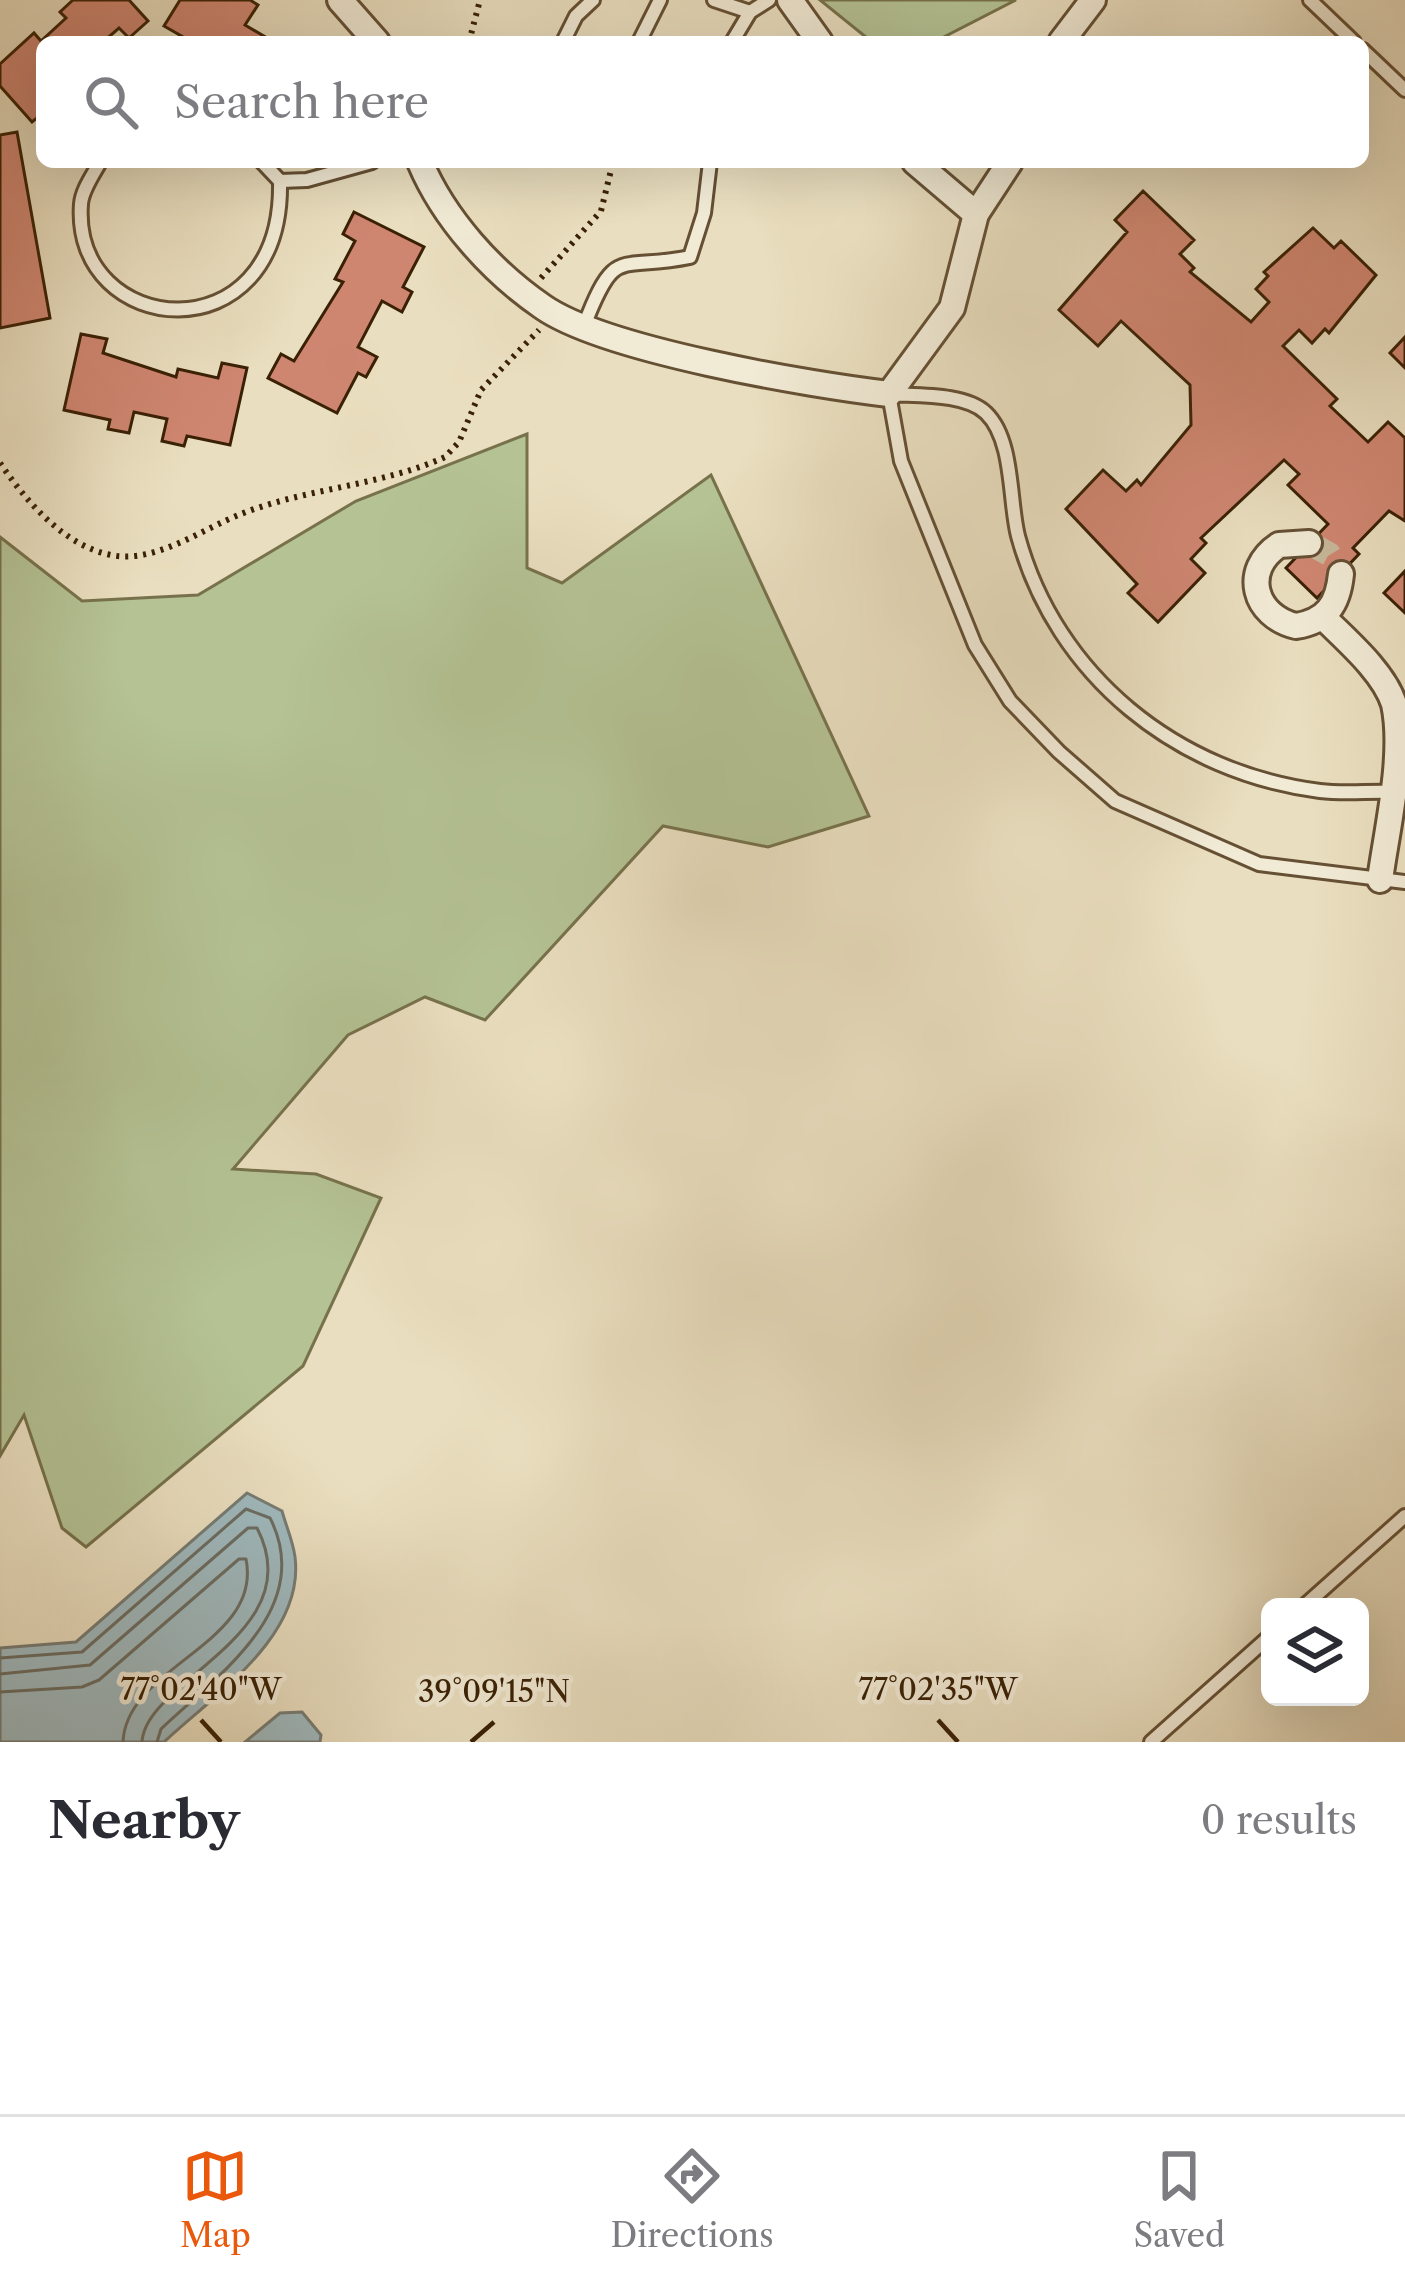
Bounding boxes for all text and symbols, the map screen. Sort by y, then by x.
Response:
search box [36,36,1369,168]
icon: search [78,69,144,135]
text: Search here [174,74,429,130]
map controls [1261,1598,1369,1706]
button: layers [1261,1598,1369,1706]
text: 77°02'40"W [120,1671,283,1708]
text: 77°02'35"W [859,1671,1019,1708]
text: 39°09'15"N [418,1673,570,1710]
text: Nearby [48,1789,240,1851]
text: 0 results [1201,1796,1357,1844]
tab: Map [180,2143,251,2256]
tab: Directions [611,2143,774,2256]
tab: Saved [1133,2143,1225,2256]

